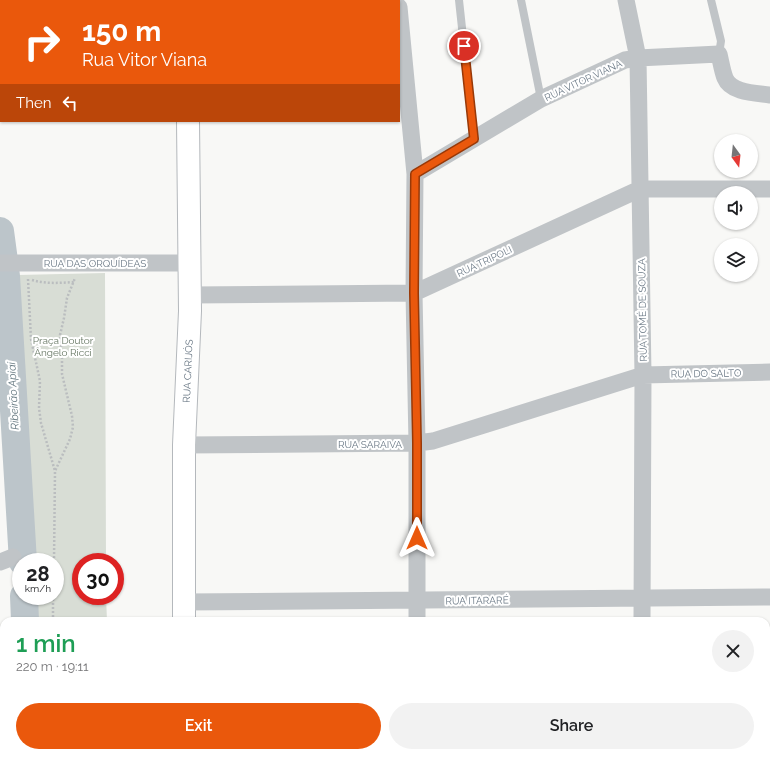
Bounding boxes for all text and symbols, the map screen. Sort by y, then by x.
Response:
text: 150 m [82,15,161,48]
icon: right [16,16,68,68]
pin [447,29,481,63]
icon: arrive [453,35,475,57]
text: Rua Vitor Viana [82,49,207,70]
street label: RUA VITOR VIANA [543,58,624,103]
icon: left [59,92,81,114]
text: Then [16,94,51,112]
north arrow [714,134,758,178]
map controls [714,134,758,282]
button: sound [714,186,758,230]
button: layers [714,238,758,282]
street label: RUA TRIPOLI [455,244,514,279]
street label: RUA DAS ORQUÍDEAS [44,258,146,269]
street label: RUA TOMÉ DE SOUZA [636,258,649,362]
park label: Praça Doutor Ângelo Ricci [33,335,94,358]
street label: RUA CARIJÓS [181,339,195,403]
water label: Ribeirão Apiaí [5,360,22,430]
street label: RUA DO SALTO [671,367,742,380]
street label: RUA SARAIVA [338,439,402,450]
position arrow [396,517,438,559]
speed limit sign: 30 [72,553,124,605]
text: 28 [26,562,50,586]
text: km/h [25,583,51,594]
street label: RUA ITARARÉ [445,594,509,607]
text: 1 min [16,629,76,658]
button: close [712,630,754,672]
text: 220 m · 19:11 [16,659,89,674]
button: Exit [16,703,381,749]
button: Share [389,703,754,749]

